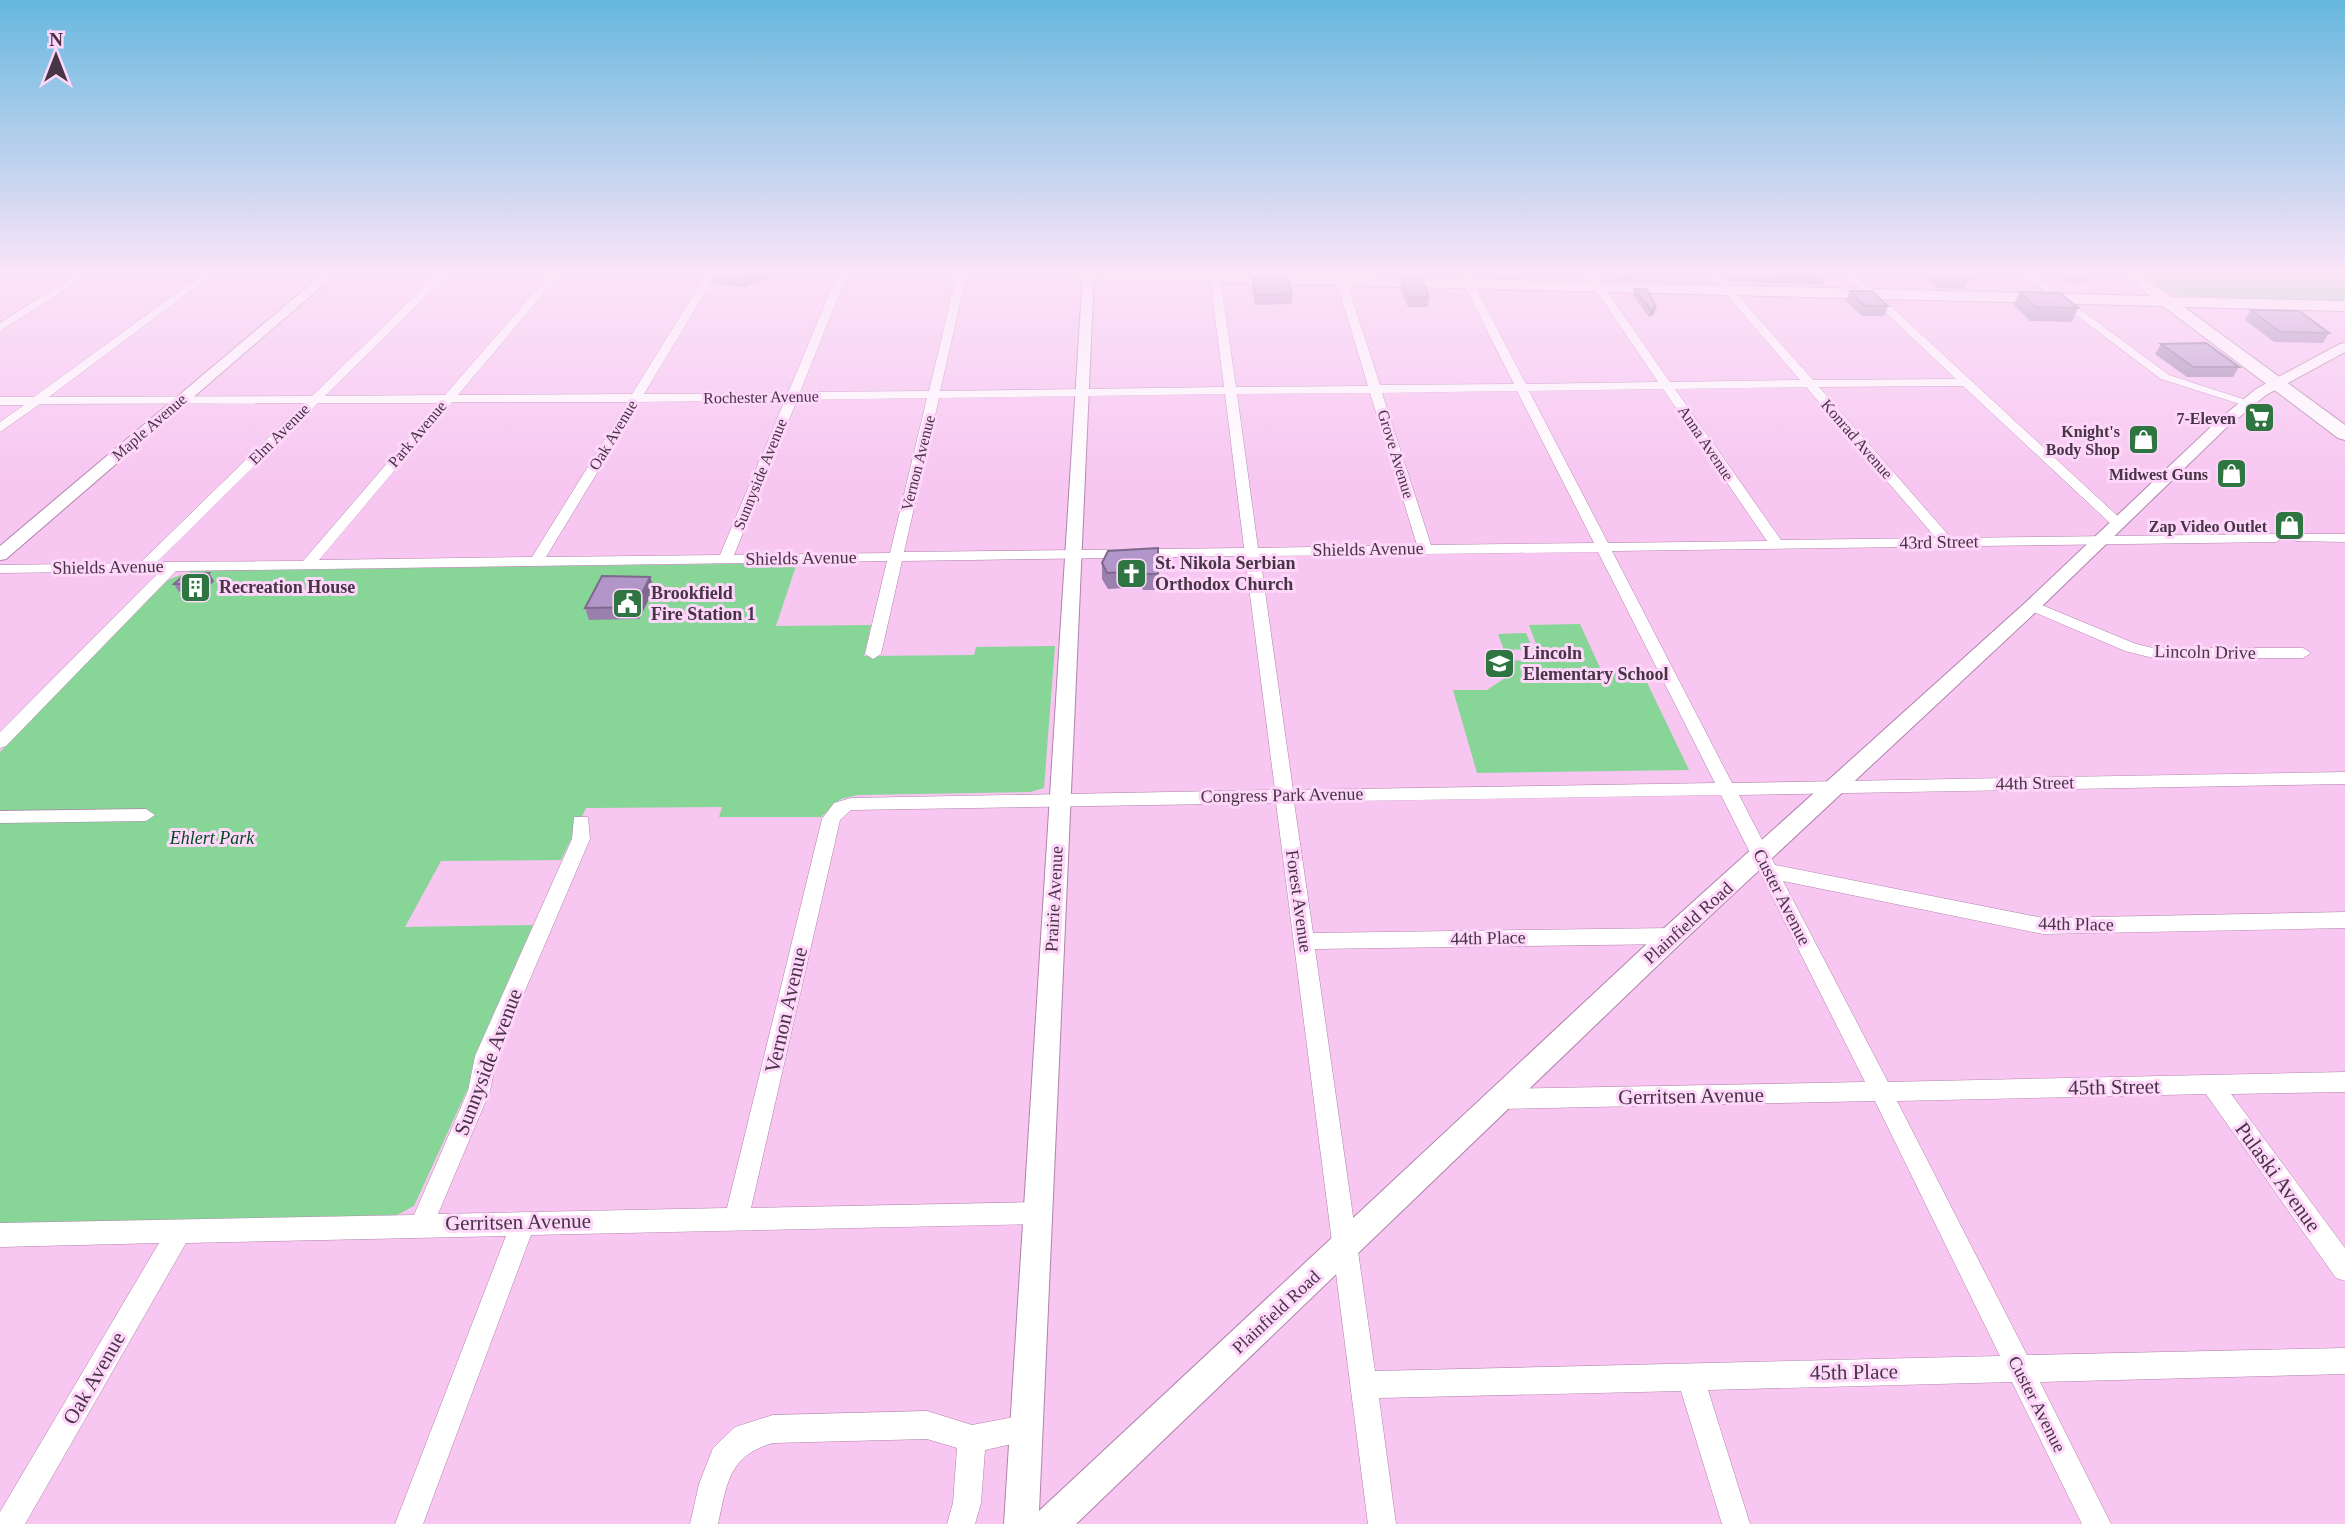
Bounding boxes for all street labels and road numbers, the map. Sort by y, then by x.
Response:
street label: Rochester Avenue [703,387,819,407]
street label: Maple Avenue [108,390,190,465]
street label: Konrad Avenue [1818,396,1896,482]
street label: Oak Avenue [586,397,640,473]
street label: Park Avenue [384,398,450,470]
street label: Elm Avenue [245,400,313,468]
street label: Anna Avenue [1675,402,1737,484]
street label: Grove Avenue [1374,408,1418,500]
street label: Vernon Avenue [898,413,938,513]
street label: Sunnyside Avenue [730,416,791,532]
street label: 43rd Street [1899,531,1979,553]
street label: Shields Avenue [1312,538,1424,560]
street label: Shields Avenue [745,547,857,569]
street label: Shields Avenue [52,556,164,578]
street label: Lincoln Drive [2154,641,2256,663]
street label: 44th Street [1996,772,2074,794]
street label: Congress Park Avenue [1201,784,1363,806]
street label: Prairie Avenue [1041,845,1067,953]
street label: Custer Avenue [1749,846,1815,948]
street label: Forest Avenue [1282,849,1316,953]
street label: Plainfield Road [1640,878,1736,968]
street label: 44th Place [2038,913,2114,935]
street label: 44th Place [1450,927,1526,949]
street label: Vernon Avenue [760,945,812,1075]
street label: Sunnyside Avenue [449,985,527,1139]
street label: 45th Street [2068,1074,2160,1100]
street label: Gerritsen Avenue [1618,1083,1764,1109]
street label: Pulaski Avenue [2230,1117,2326,1237]
street label: Gerritsen Avenue [445,1209,591,1235]
street label: Plainfield Road [1228,1266,1324,1358]
street label: Oak Avenue [58,1327,130,1429]
street label: Custer Avenue [2004,1353,2070,1455]
street label: 45th Place [1810,1359,1898,1385]

